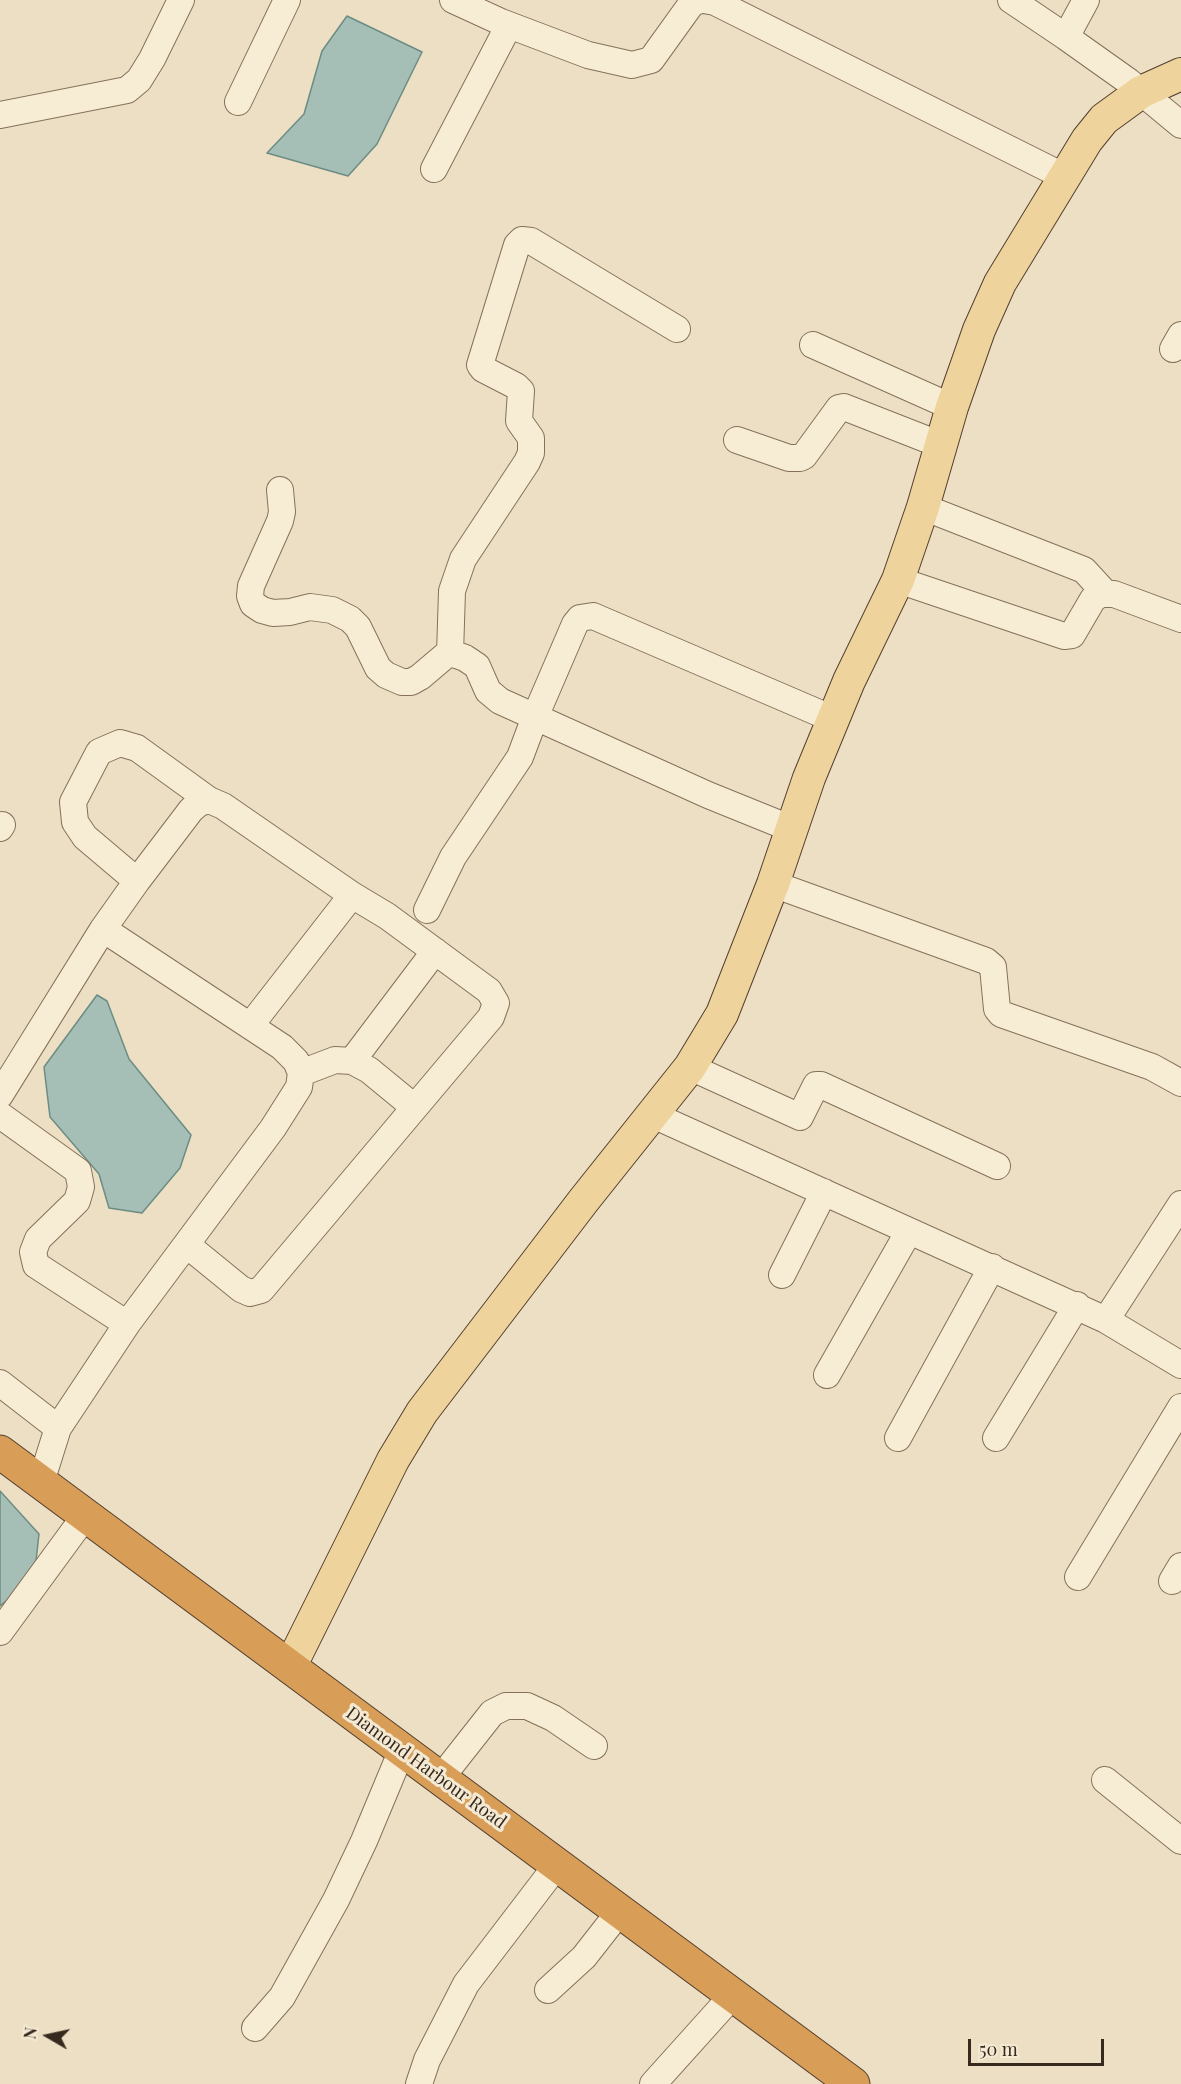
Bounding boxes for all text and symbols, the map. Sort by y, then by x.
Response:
street label: Diamond Harbour Road [342,1703,510,1833]
north arrow [18,2006,78,2066]
text: N [18,2026,41,2040]
scale bar [971,2027,1108,2065]
text: 50 m [979,2037,1018,2061]

